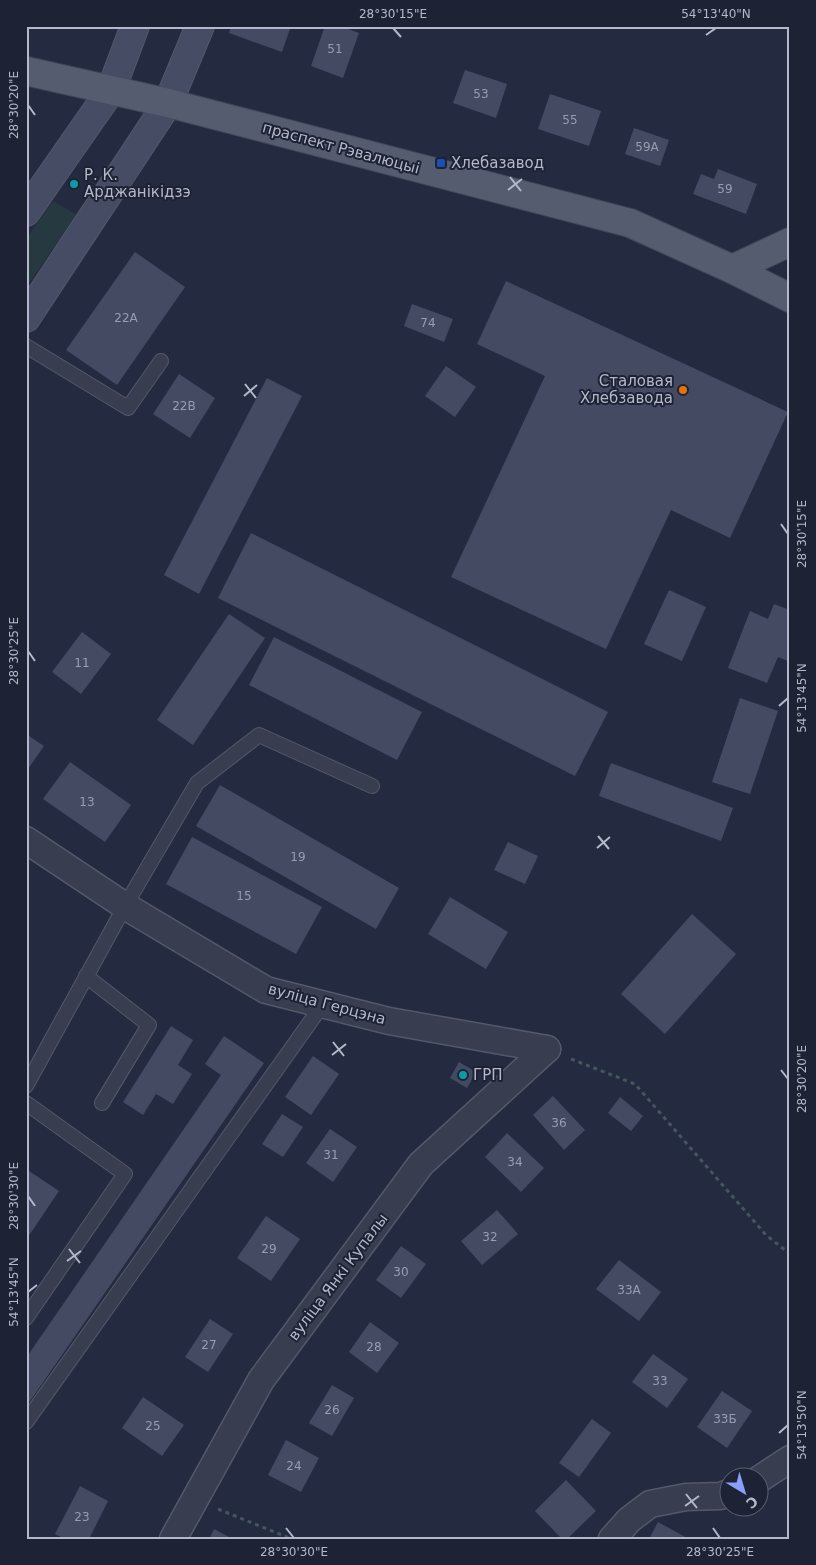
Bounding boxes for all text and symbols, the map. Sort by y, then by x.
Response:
text: 28°30'15"E [359,7,427,21]
text: 54°13'40"N [681,7,751,21]
house number: 51 [327,42,343,56]
text: 28°30'20"E [7,71,21,139]
house number: 53 [473,87,489,101]
house number: 55 [562,113,578,127]
street label: праспект Рэвалюцыі [260,118,422,178]
house number: 59А [635,140,660,154]
place label: Хлебазавод [451,154,544,172]
marker: Хлебазавод [435,157,447,169]
place label: Р. К. Арджанікідзэ [84,166,191,201]
marker: Р. К. Арджанікідзэ [68,178,80,190]
house number: 59 [717,182,733,196]
house number: 22А [114,311,139,325]
house number: 74 [420,316,436,330]
place label: Сталовая Хлебзавода [580,372,673,407]
marker: Сталовая Хлебзавода [677,384,689,396]
house number: 22В [172,399,196,413]
text: 28°30'15"E [795,500,809,568]
text: 28°30'25"E [7,617,21,685]
house number: 11 [74,656,90,670]
text: 54°13'45"N [795,663,809,733]
house number: 13 [79,795,95,809]
house number: 19 [290,850,306,864]
house number: 15 [236,889,252,903]
street label: вуліца Герцэна [266,980,388,1028]
text: 28°30'20"E [795,1045,809,1113]
place label: ГРП [473,1066,502,1084]
marker: ГРП [457,1069,469,1081]
house number: 36 [551,1116,567,1130]
house number: 31 [323,1148,339,1162]
house number: 34 [507,1155,523,1169]
text: 28°30'30"E [7,1162,21,1230]
street label: вуліца Янкі Купалы [285,1210,391,1344]
house number: 32 [482,1230,498,1244]
house number: 29 [261,1242,277,1256]
text: 54°13'45"N [7,1257,21,1327]
house number: 30 [393,1265,409,1279]
house number: 33А [617,1283,642,1297]
house number: 27 [201,1338,217,1352]
house number: 28 [366,1340,382,1354]
house number: 33 [652,1374,668,1388]
text: 54°13'50"N [795,1390,809,1460]
house number: 26 [324,1403,340,1417]
house number: 33Б [713,1412,737,1426]
house number: 25 [145,1419,161,1433]
house number: 24 [286,1459,302,1473]
north arrow [718,1468,768,1518]
text: С [743,1493,761,1512]
house number: 23 [74,1510,90,1524]
text: 28°30'30"E [260,1545,328,1559]
text: 28°30'25"E [686,1545,754,1559]

